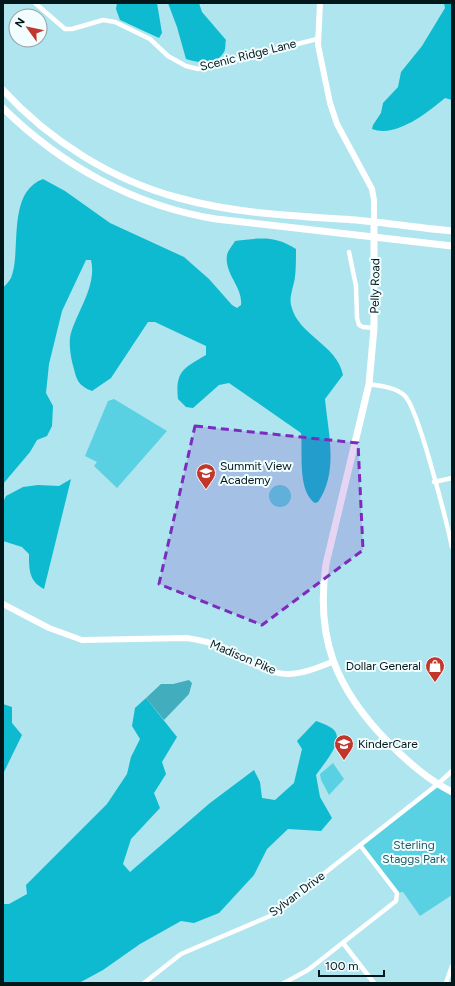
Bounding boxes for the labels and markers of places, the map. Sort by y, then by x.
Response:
place label: Summit View Academy [220,459,292,487]
school or university icon: Summit View Academy [195,462,217,490]
shop icon: Dollar General [424,655,446,683]
place label: Dollar General [346,659,421,673]
school or university icon: KinderCare [333,733,355,761]
place label: KinderCare [358,737,418,751]

